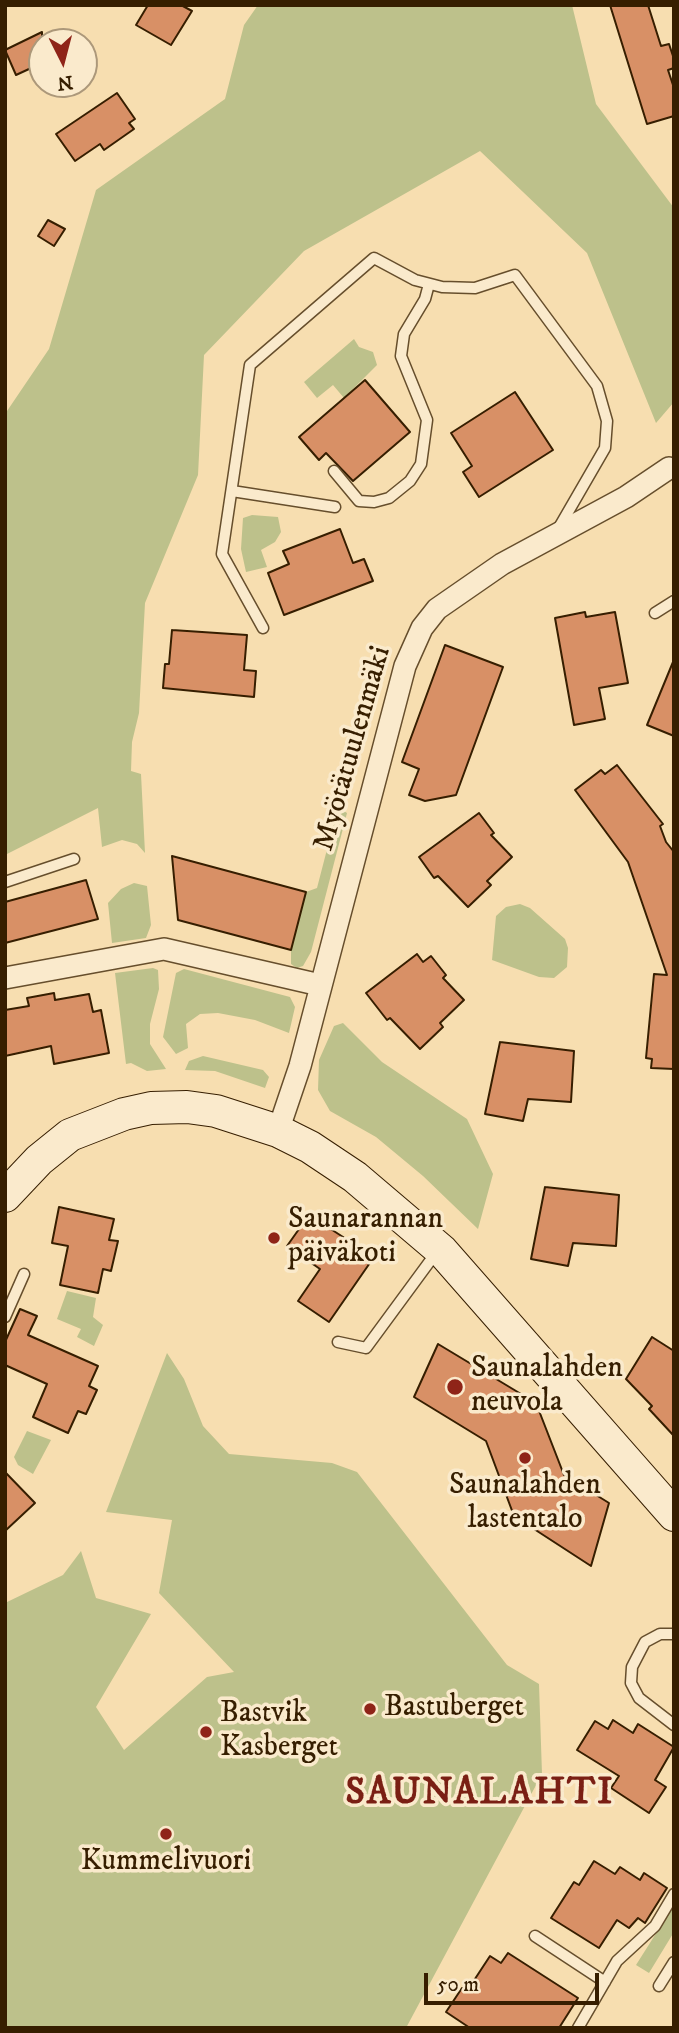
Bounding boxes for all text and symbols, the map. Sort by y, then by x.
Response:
north arrow [28,28,98,98]
text: N [56,70,74,95]
street label: Myötätuulenmäki [308,642,400,856]
place label: Saunarannan päiväkoti [288,1203,443,1274]
marker: Saunarannan päiväkoti [266,1230,282,1246]
place label: Saunalahden neuvola [471,1352,623,1422]
marker: Saunalahden neuvola [445,1377,465,1397]
marker: Saunalahden lastentalo [517,1450,533,1466]
place label: Saunalahden lastentalo [449,1469,601,1540]
place label: Bastuberget [384,1691,524,1727]
place label: Bastvik Kasberget [220,1697,338,1768]
marker: Bastuberget [362,1701,378,1717]
marker: Bastvik Kasberget [198,1724,214,1740]
district label: SAUNALAHTI [347,1773,613,1817]
marker: Kummelivuori [158,1826,174,1842]
place label: Kummelivuori [81,1845,251,1881]
scale bar [427,1960,602,2004]
text: 50 m [437,1972,479,1998]

